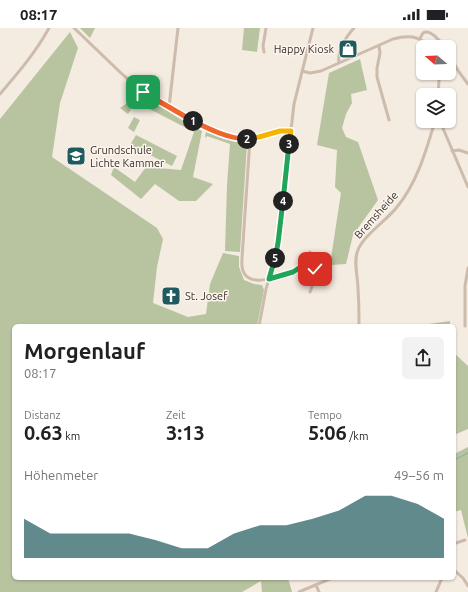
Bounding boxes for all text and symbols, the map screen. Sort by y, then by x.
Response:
text: 08:17 [20,6,58,23]
shop icon: Happy Kiosk [337,38,359,60]
north arrow [416,40,456,80]
map controls [416,40,456,128]
place label: Happy Kiosk [274,43,334,55]
pin [126,75,160,109]
icon: arrive [132,81,154,103]
button: layers [416,88,456,128]
pin: 1 [183,111,203,131]
text: 1 [190,115,196,127]
pin: 2 [237,129,257,149]
text: 2 [244,133,250,145]
pin: 3 [279,134,299,154]
text: 3 [286,138,292,150]
place label: Grundschule Lichte Kammer [90,144,165,169]
school or university icon: Grundschule Lichte Kammer [65,145,87,167]
street label: Bremsheide [352,189,400,241]
pin: 4 [273,191,293,211]
text: 4 [280,195,286,207]
pin: 5 [265,248,285,268]
text: 5 [272,252,278,264]
pin [298,252,332,286]
icon: check [304,258,326,280]
church icon: St. Josef [160,285,182,307]
place label: St. Josef [185,290,228,302]
button: share [402,337,444,379]
text: Morgenlauf [24,338,145,363]
text: 08:17 [24,366,57,380]
text: Distanz [24,409,61,421]
text: Zeit [166,409,185,421]
text: Tempo [308,409,342,421]
text: 0.63 [24,421,63,444]
text: 3:13 [166,421,205,444]
text: 5:06 [308,421,347,444]
text: km [63,430,80,442]
text: /km [347,430,368,442]
text: Höhenmeter [24,468,98,482]
text: 49–56 m [394,468,444,482]

